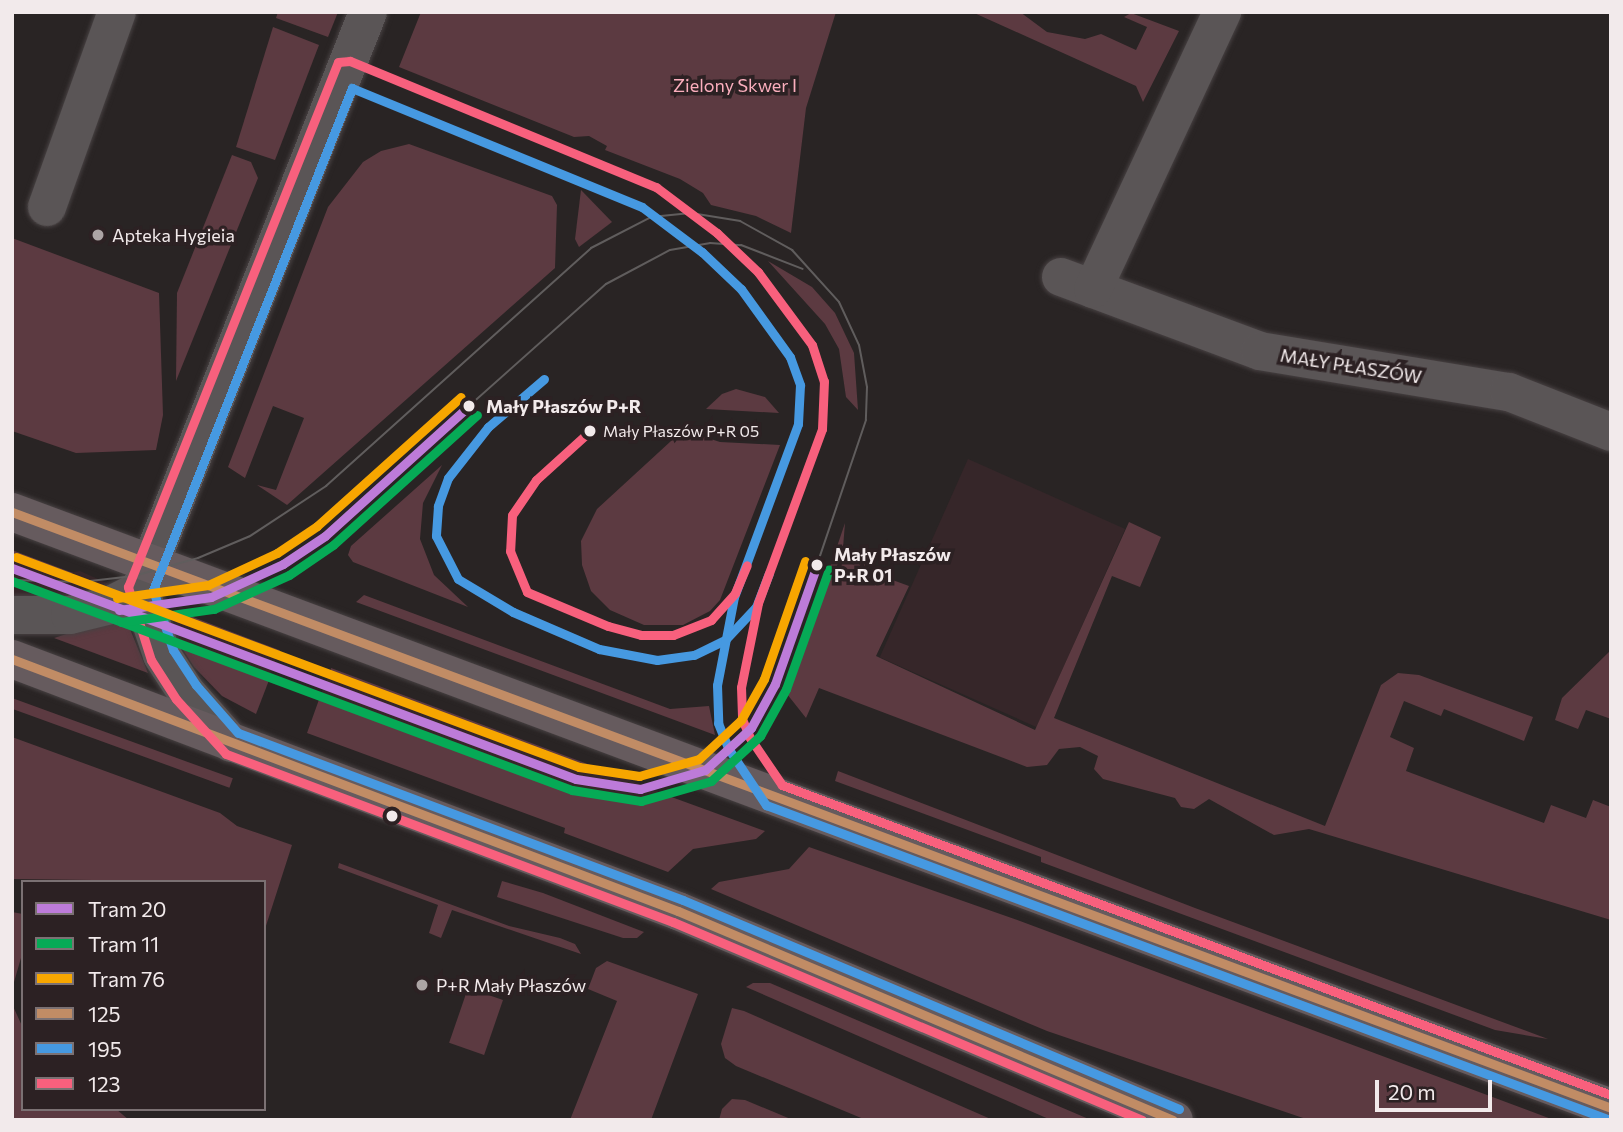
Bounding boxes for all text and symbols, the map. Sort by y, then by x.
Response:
park label: Zielony Skwer I [673,74,797,96]
place label: Apteka Hygieia [112,224,235,246]
marker: Apteka Hygieia [90,227,106,243]
street label: MAŁY PŁASZÓW [1279,344,1423,388]
marker: Mały Płaszów P+R [458,395,480,417]
place label: Mały Płaszów P+R [486,395,641,417]
place label: Mały Płaszów P+R 05 [603,421,759,441]
marker: Mały Płaszów P+R 05 [583,424,597,438]
place label: Mały Płaszów P+R 01 [834,544,951,586]
marker: Mały Płaszów P+R 01 [806,554,828,576]
unlabelled marker [385,809,399,823]
legend [21,880,266,1111]
text: Tram 20 [88,896,167,921]
text: Tram 11 [88,931,159,956]
text: Tram 76 [88,966,165,991]
place label: P+R Mały Płaszów [436,974,586,996]
marker: P+R Mały Płaszów [414,977,430,993]
text: 125 [88,1001,121,1026]
text: 195 [88,1036,122,1061]
scale bar [1378,1066,1495,1110]
text: 123 [88,1071,121,1096]
text: 20 m [1388,1079,1436,1104]

